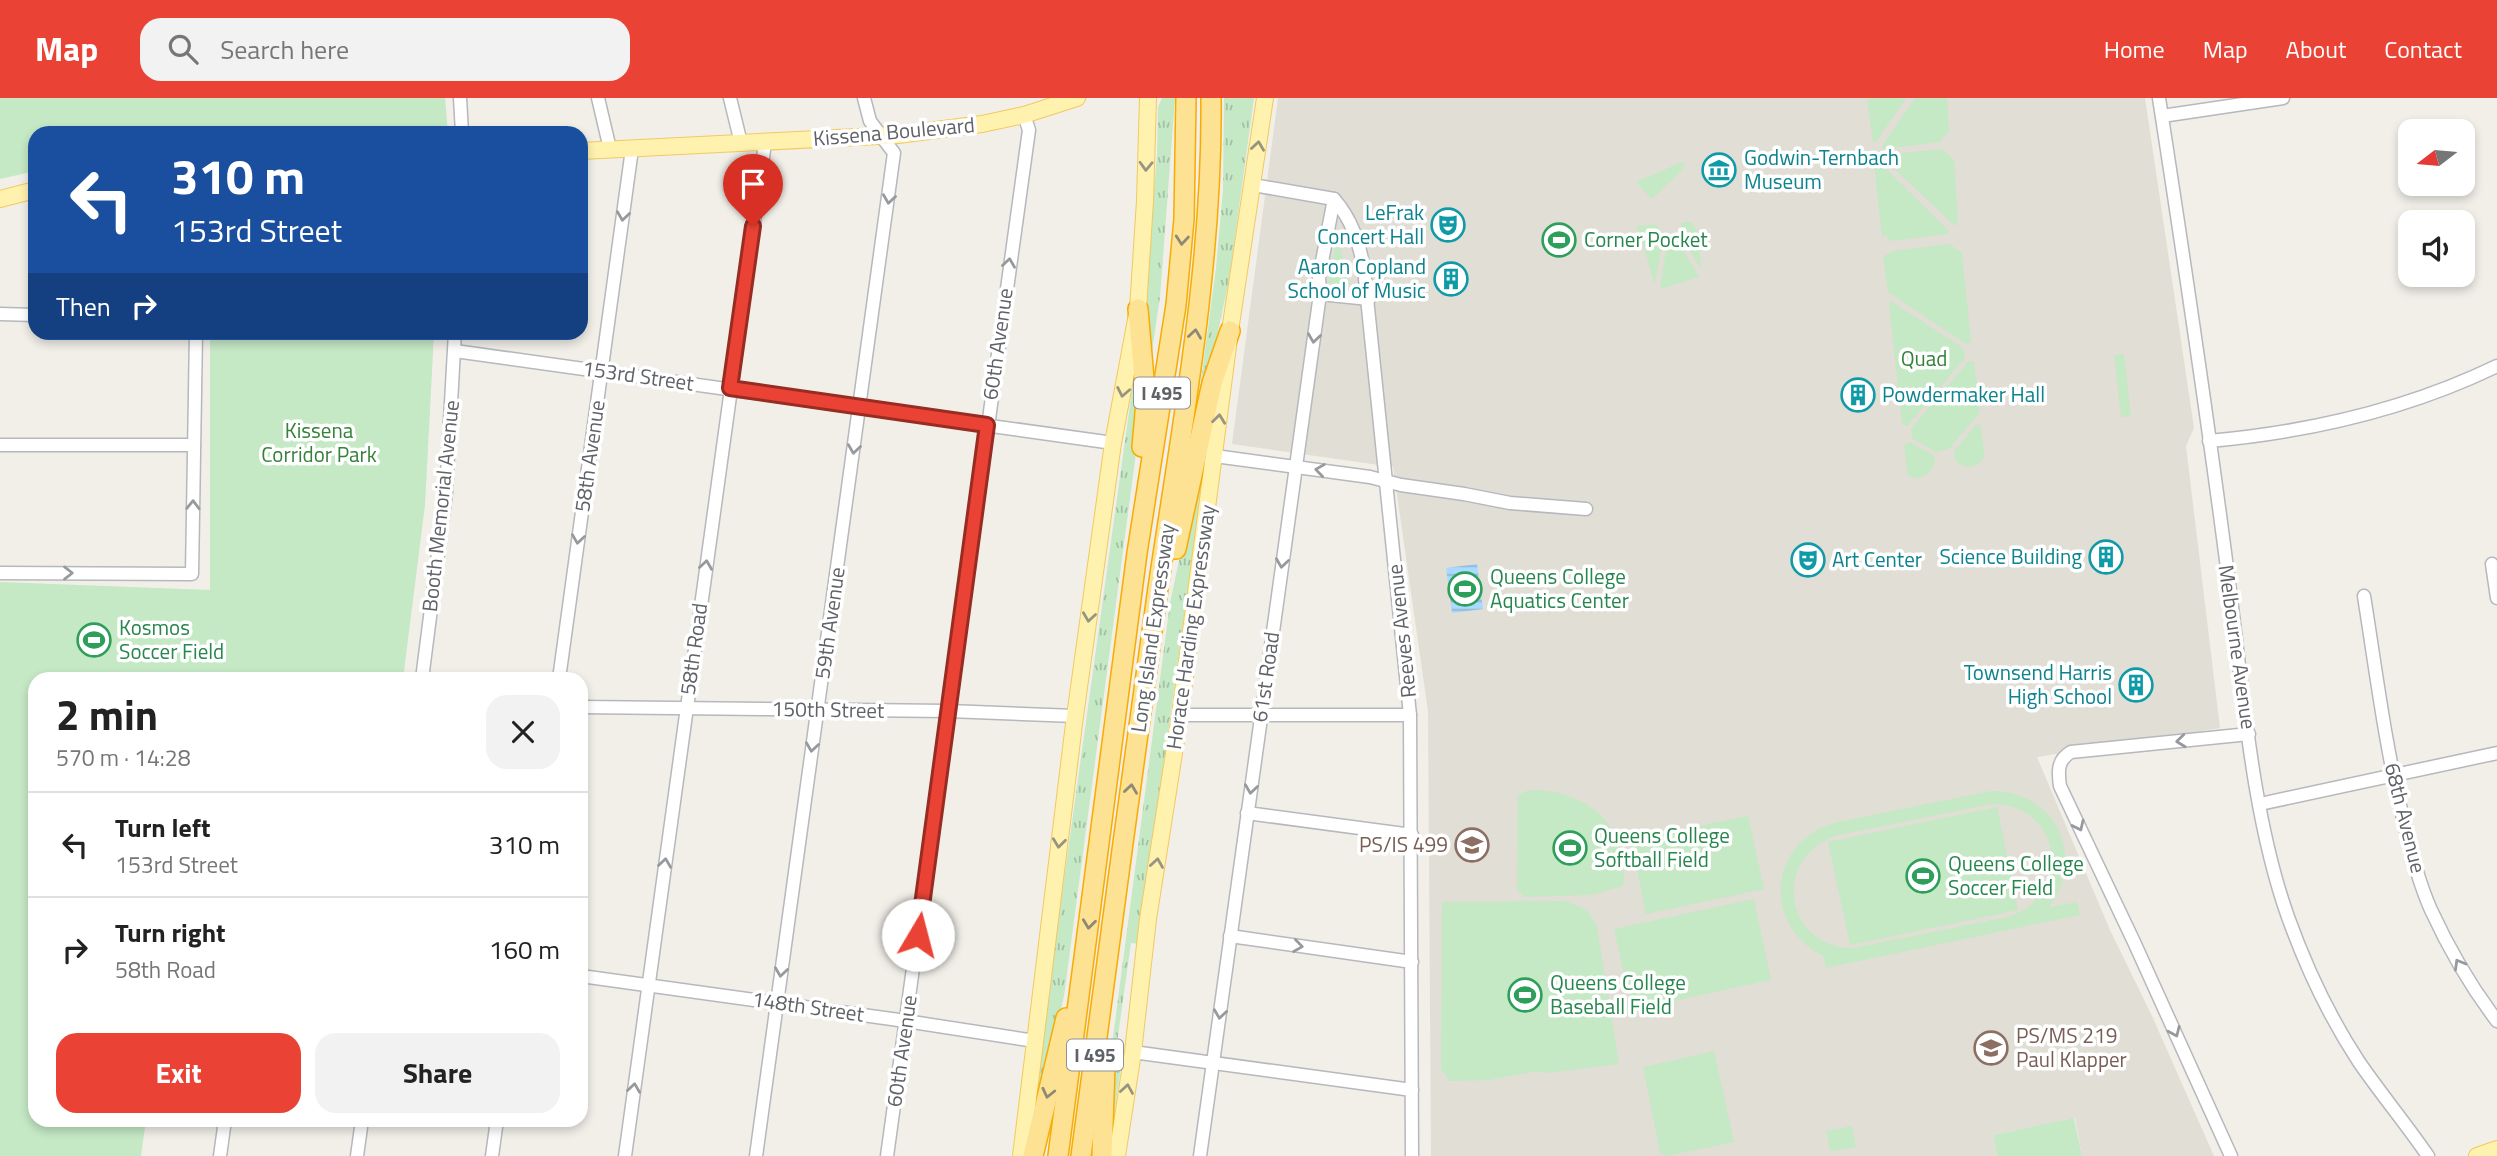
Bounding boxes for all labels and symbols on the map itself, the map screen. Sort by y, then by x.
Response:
street label: Kissena Boulevard [812,108,976,154]
north arrow [2398,119,2474,196]
one-way arrow [1251,140,1266,152]
place label: Godwin-Ternbach Museum [1744,141,1899,197]
museum icon: Godwin-Ternbach Museum [1700,151,1738,189]
pin [723,154,783,226]
one-way arrow [1139,161,1154,172]
one-way arrow [881,194,896,205]
place label: LeFrak Concert Hall [1317,196,1424,252]
theatre icon: LeFrak Concert Hall [1429,206,1467,244]
one-way arrow [615,211,630,222]
sports icon: Corner Pocket [1540,221,1578,259]
place label: Corner Pocket [1584,223,1708,255]
one-way arrow [1175,234,1190,245]
place label: Aaron Copland School of Music [1288,250,1426,306]
one-way arrow [1002,257,1017,269]
building icon: Aaron Copland School of Music [1432,260,1470,298]
street label: 60th Avenue [973,286,1021,402]
one-way arrow [1188,328,1203,340]
one-way arrow [1307,332,1322,344]
park label: Quad [1901,342,1947,374]
street label: 153rd Street [580,351,697,399]
building icon: Powdermaker Hall [1839,376,1877,414]
road number: I 495 [1134,378,1190,408]
place label: Powdermaker Hall [1882,378,2045,410]
one-way arrow [1116,386,1131,398]
street label: Booth Memorial Avenue [413,398,467,613]
street label: 58th Avenue [565,398,613,514]
park label: Kissena Corridor Park [261,414,377,470]
one-way arrow [1212,414,1227,425]
one-way arrow [846,443,861,455]
one-way arrow [1314,462,1325,477]
one-way arrow [185,500,201,510]
street label: Horace Harding Expressway [1157,502,1223,751]
street label: Long Island Expressway [1121,521,1183,734]
one-way arrow [571,533,586,545]
building icon: Science Building [2087,538,2125,576]
place label: Science Building [1939,540,2082,572]
theatre icon: Art Center [1789,541,1827,579]
place label: Art Center [1832,543,1922,575]
one-way arrow [1275,558,1290,569]
one-way arrow [698,559,713,571]
place label: Queens College Aquatics Center [1490,560,1629,616]
street label: Reeves Avenue [1378,563,1424,700]
street label: Melbourne Avenue [2211,563,2265,731]
one-way arrow [63,565,74,581]
street label: 59th Avenue [805,565,853,681]
sports icon: Queens College Aquatics Center [1446,570,1484,608]
street label: 58th Road [671,601,715,697]
place label: Kosmos Soccer Field [119,611,224,667]
one-way arrow [1082,611,1097,623]
sports icon: Kosmos Soccer Field [75,621,113,659]
street label: 61st Road [1243,630,1287,724]
place label: Townsend Harris High School [1964,656,2112,712]
building icon: Townsend Harris High School [2117,666,2155,704]
street label: 150th Street [771,692,885,726]
one-way arrow [2175,733,2187,748]
one-way arrow [805,741,820,753]
street label: 68th Avenue [2377,759,2435,876]
one-way arrow [1123,783,1138,794]
one-way arrow [1243,783,1258,795]
place label: Queens College Softball Field [1594,819,1730,875]
one-way arrow [2071,819,2085,831]
school or university icon: PS/IS 499 [1453,826,1491,864]
place label: PS/IS 499 [1359,828,1448,860]
sports icon: Queens College Softball Field [1551,829,1589,867]
one-way arrow [1052,837,1067,848]
place label: Queens College Soccer Field [1948,847,2084,903]
one-way arrow [657,857,672,869]
one-way arrow [1149,857,1164,869]
sports icon: Queens College Soccer Field [1904,857,1942,895]
position arrow [881,898,955,972]
one-way arrow [1082,918,1097,929]
one-way arrow [1292,938,1304,953]
one-way arrow [2455,959,2468,972]
place label: Queens College Baseball Field [1550,966,1686,1022]
one-way arrow [774,967,789,978]
sports icon: Queens College Baseball Field [1506,976,1544,1014]
street label: 148th Street [750,982,867,1030]
street label: 60th Avenue [877,993,925,1109]
one-way arrow [1212,1008,1227,1020]
place label: PS/MS 219 Paul Klapper [2016,1019,2127,1075]
one-way arrow [2167,1025,2181,1037]
school or university icon: PS/MS 219 Paul Klapper [1972,1029,2010,1067]
road number: I 495 [1067,1040,1123,1071]
one-way arrow [626,1083,641,1094]
one-way arrow [1119,1083,1134,1095]
one-way arrow [1041,1087,1056,1099]

